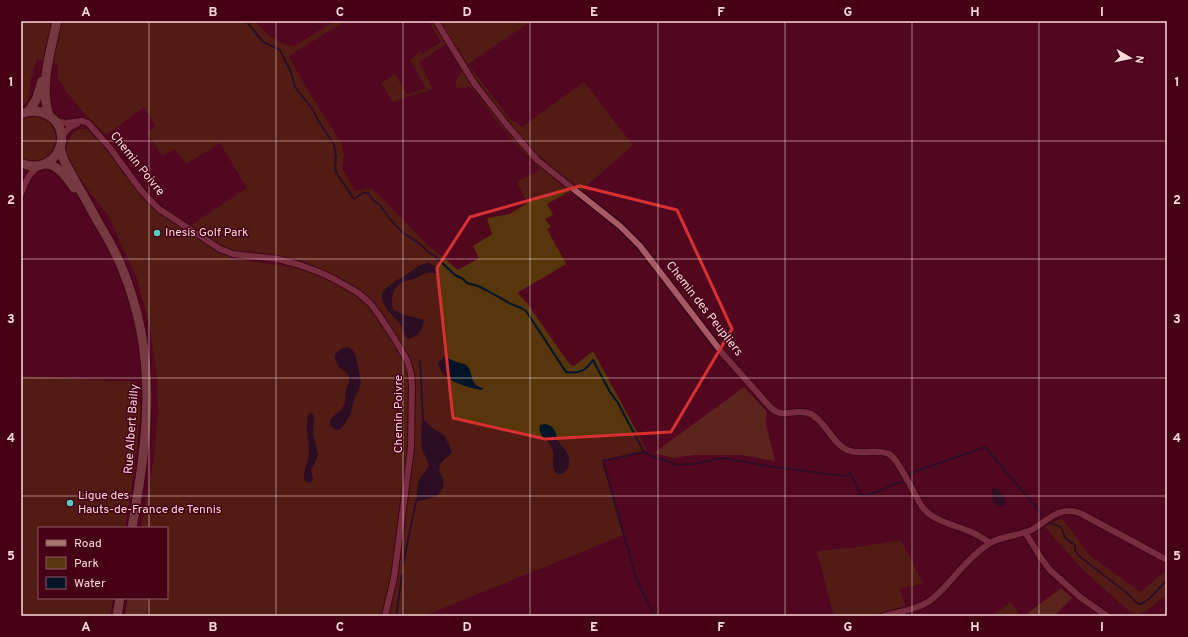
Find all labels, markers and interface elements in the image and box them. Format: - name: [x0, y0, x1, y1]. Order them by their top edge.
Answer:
- text: A: [81, 5, 91, 21]
- text: B: [209, 5, 218, 21]
- text: C: [336, 5, 344, 21]
- text: D: [462, 5, 472, 21]
- text: E: [590, 5, 598, 21]
- text: F: [717, 5, 725, 21]
- text: G: [844, 5, 853, 21]
- text: H: [970, 5, 980, 21]
- text: I: [1100, 5, 1104, 21]
- north arrow: [1110, 38, 1150, 78]
- text: N: [1131, 54, 1146, 64]
- text: 1: [8, 75, 14, 91]
- text: 1: [1174, 75, 1180, 91]
- street label: Chemin Poivre: [106, 128, 168, 200]
- text: 2: [7, 193, 15, 209]
- text: 2: [1173, 193, 1181, 209]
- place label: Inesis Golf Park: [165, 225, 248, 241]
- marker: Inesis Golf Park: [152, 228, 162, 238]
- street label: Chemin des Peupliers: [662, 258, 746, 360]
- text: 3: [7, 312, 15, 328]
- text: 3: [1173, 312, 1181, 328]
- street label: Chemin Poivre: [391, 375, 407, 453]
- street label: Rue Albert Bailly: [121, 383, 143, 475]
- text: 4: [7, 431, 15, 447]
- text: 4: [1173, 431, 1181, 447]
- place label: Ligue des Hauts-de-France de Tennis: [78, 488, 221, 518]
- marker: Ligue des Hauts-de-France de Tennis: [65, 498, 75, 508]
- legend: [38, 527, 168, 599]
- text: Road: [74, 536, 102, 552]
- text: 5: [7, 549, 15, 565]
- text: 5: [1173, 549, 1181, 565]
- text: Park: [74, 556, 99, 572]
- text: Water: [74, 576, 106, 592]
- text: A: [81, 620, 91, 636]
- text: B: [209, 620, 218, 636]
- text: C: [336, 620, 344, 636]
- text: D: [462, 620, 472, 636]
- text: E: [590, 620, 598, 636]
- text: F: [717, 620, 725, 636]
- text: G: [844, 620, 853, 636]
- text: H: [970, 620, 980, 636]
- text: I: [1100, 620, 1104, 636]

